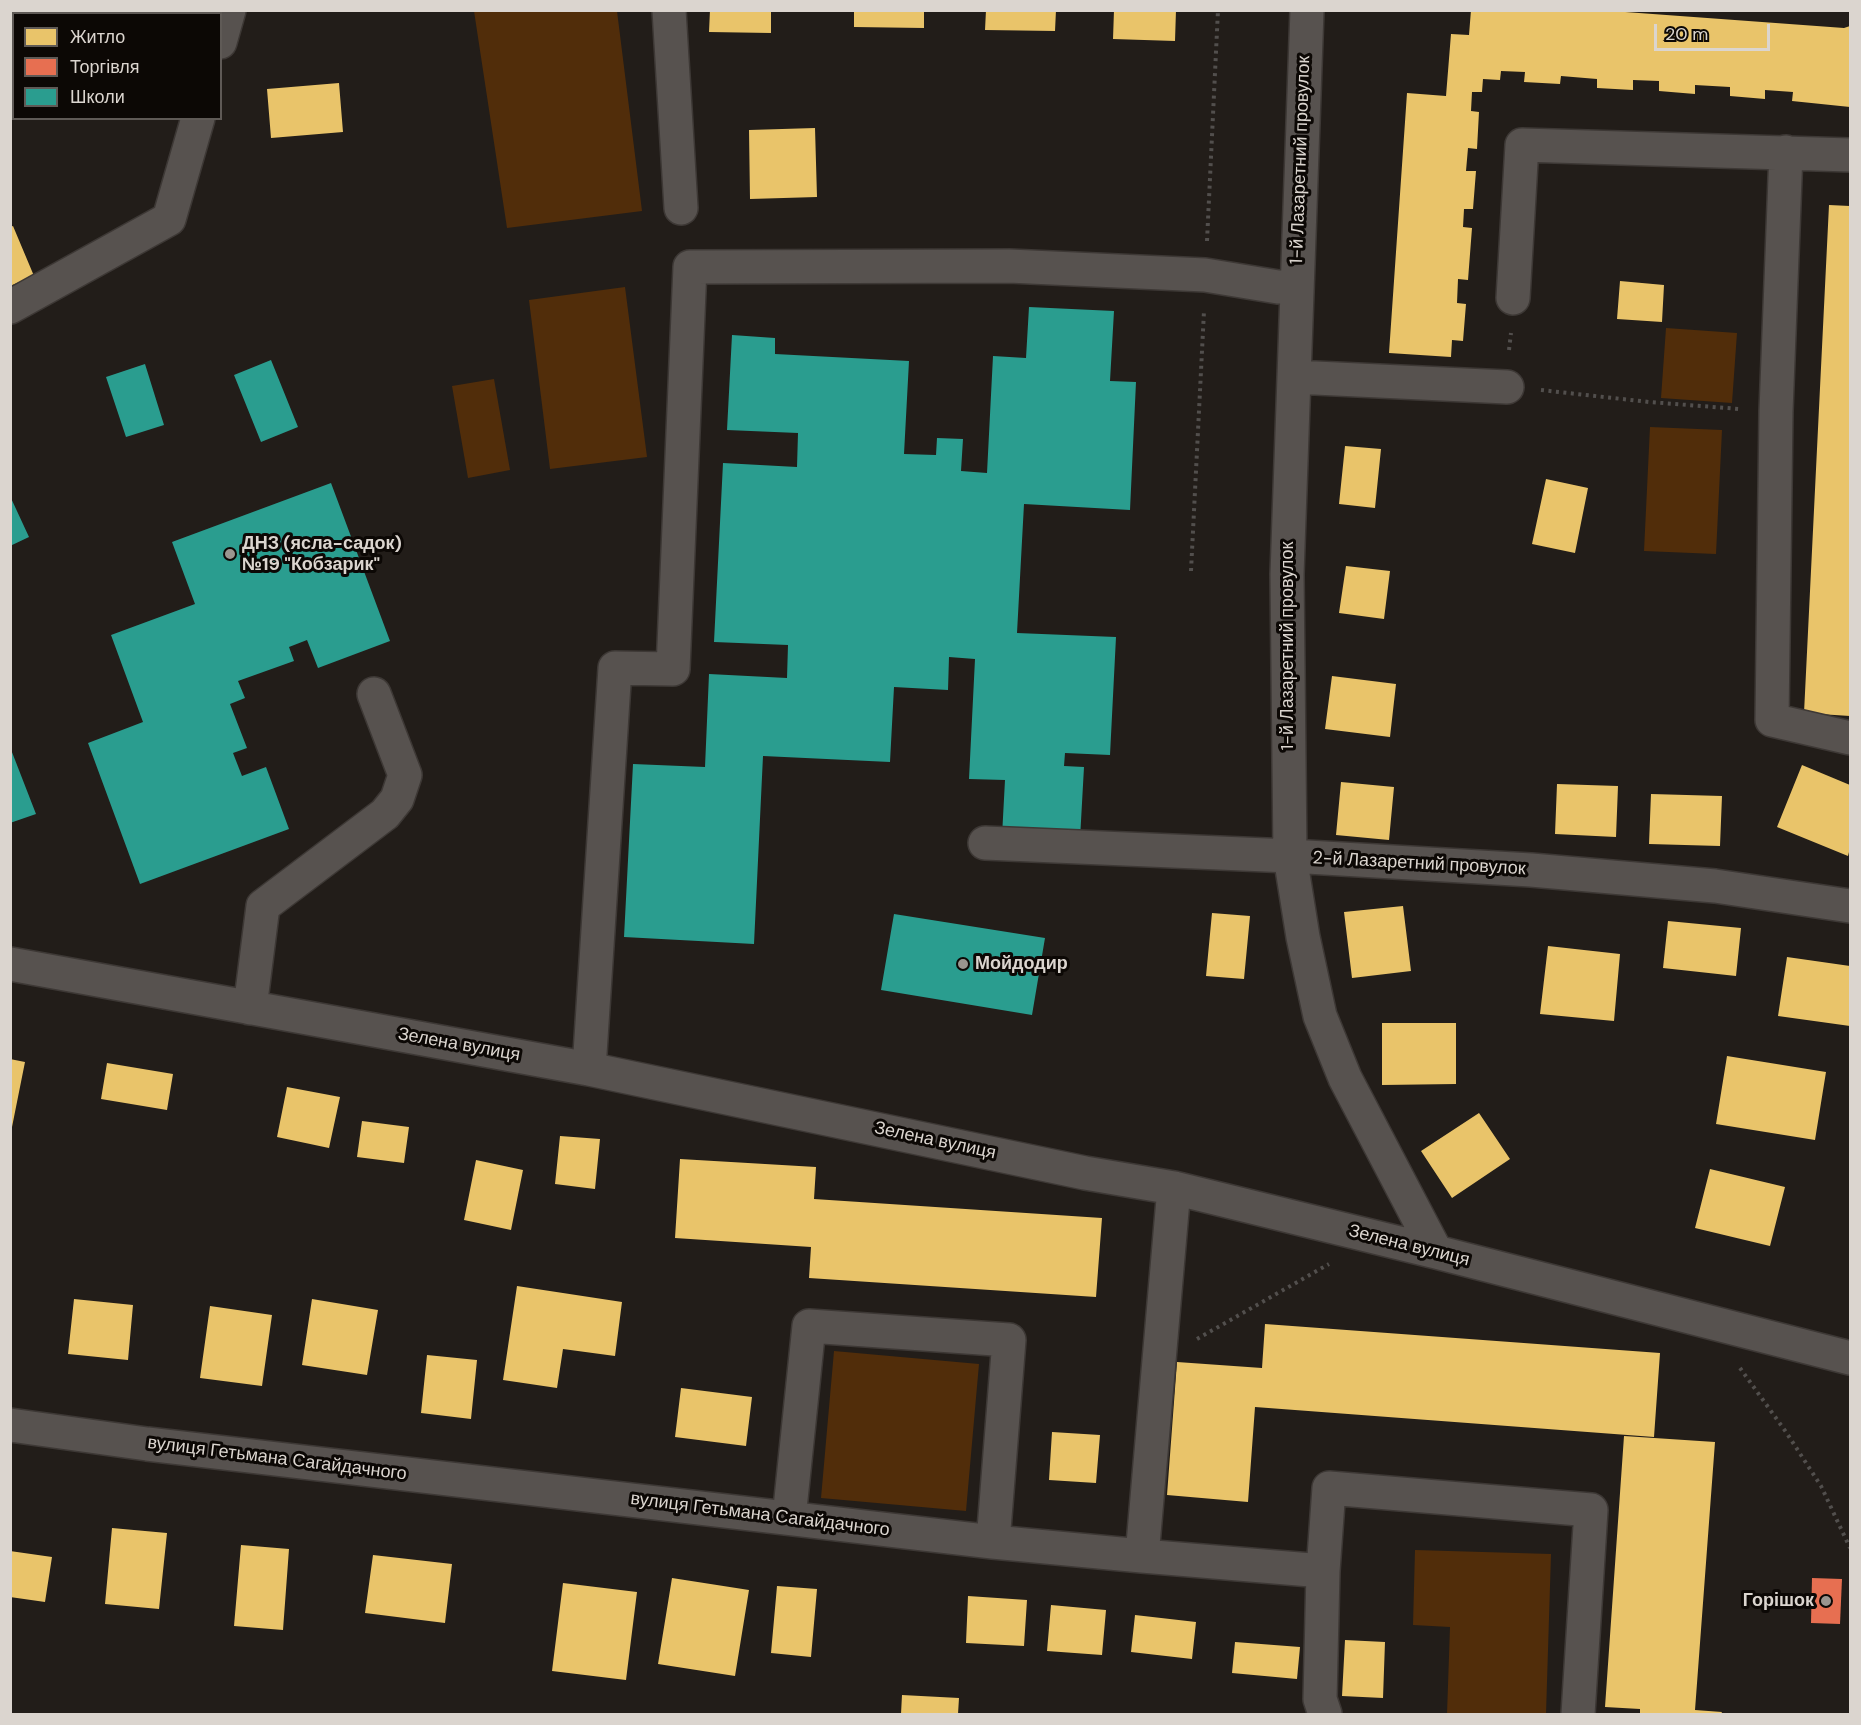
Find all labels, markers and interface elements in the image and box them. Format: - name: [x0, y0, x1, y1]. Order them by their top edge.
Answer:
- legend: [12, 12, 222, 120]
- scale bar: [1657, 12, 1772, 50]
- text: 20 m: [1665, 22, 1708, 46]
- text: Житло: [70, 25, 125, 49]
- text: Торгівля: [70, 55, 140, 79]
- street label: 1-й Лазаретний провулок: [1287, 55, 1315, 265]
- text: Школи: [70, 85, 125, 109]
- place label: ДНЗ (ясла-садок) №19 "Кобзарик": [242, 533, 402, 576]
- street label: 1-й Лазаретний провулок: [1277, 542, 1299, 750]
- marker: ДНЗ (ясла-садок) №19 "Кобзарик": [223, 547, 237, 561]
- street label: 2-й Лазаретний провулок: [1312, 848, 1526, 880]
- place label: Мойдодир: [975, 953, 1068, 975]
- marker: Мойдодир: [956, 957, 970, 971]
- street label: Зелена вулиця: [396, 1024, 522, 1066]
- street label: Зелена вулиця: [872, 1118, 998, 1164]
- street label: Зелена вулиця: [1346, 1221, 1472, 1271]
- street label: вулиця Гетьмана Сагайдачного: [146, 1432, 408, 1486]
- street label: вулиця Гетьмана Сагайдачного: [629, 1488, 891, 1542]
- place label: Горішок: [1743, 1590, 1814, 1612]
- marker: Горішок: [1819, 1594, 1833, 1608]

